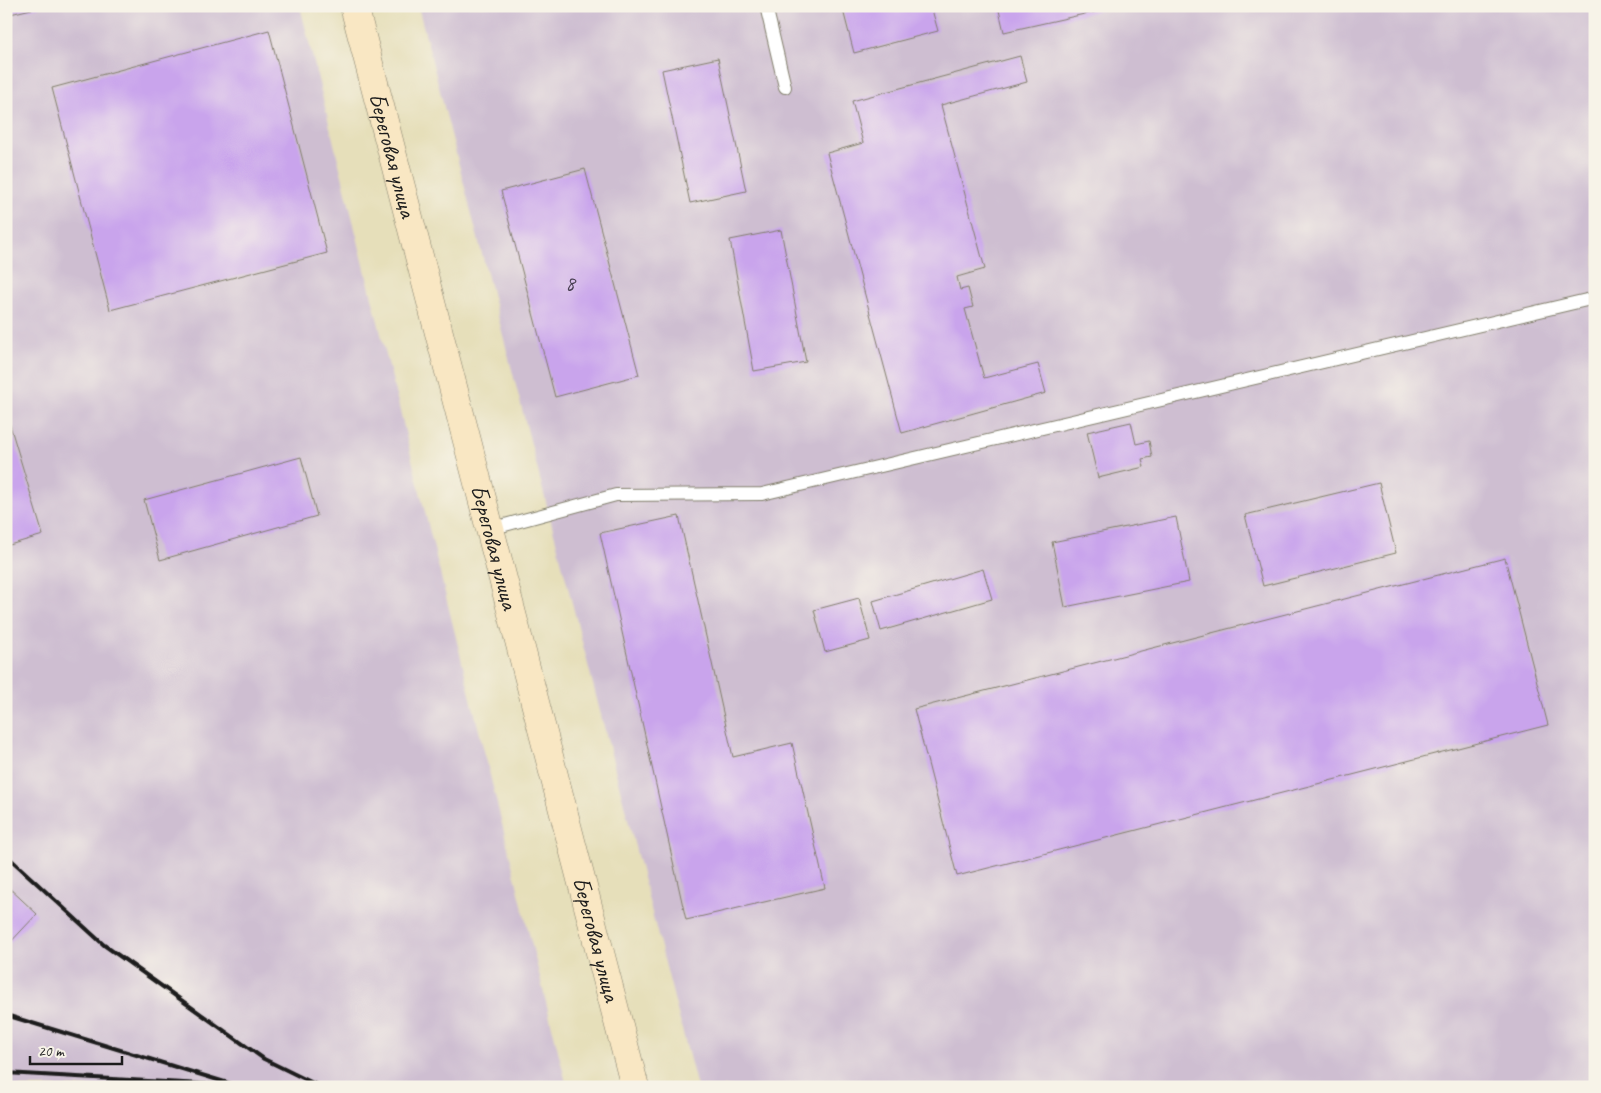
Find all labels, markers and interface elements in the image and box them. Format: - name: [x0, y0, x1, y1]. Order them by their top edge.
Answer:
- street label: Береговая улица: [362, 90, 424, 222]
- house number: 8: [565, 270, 577, 296]
- street label: Береговая улица: [464, 481, 526, 614]
- street label: Береговая улица: [566, 873, 627, 1006]
- scale bar: [30, 1033, 122, 1065]
- text: 20 m: [38, 1042, 65, 1061]

